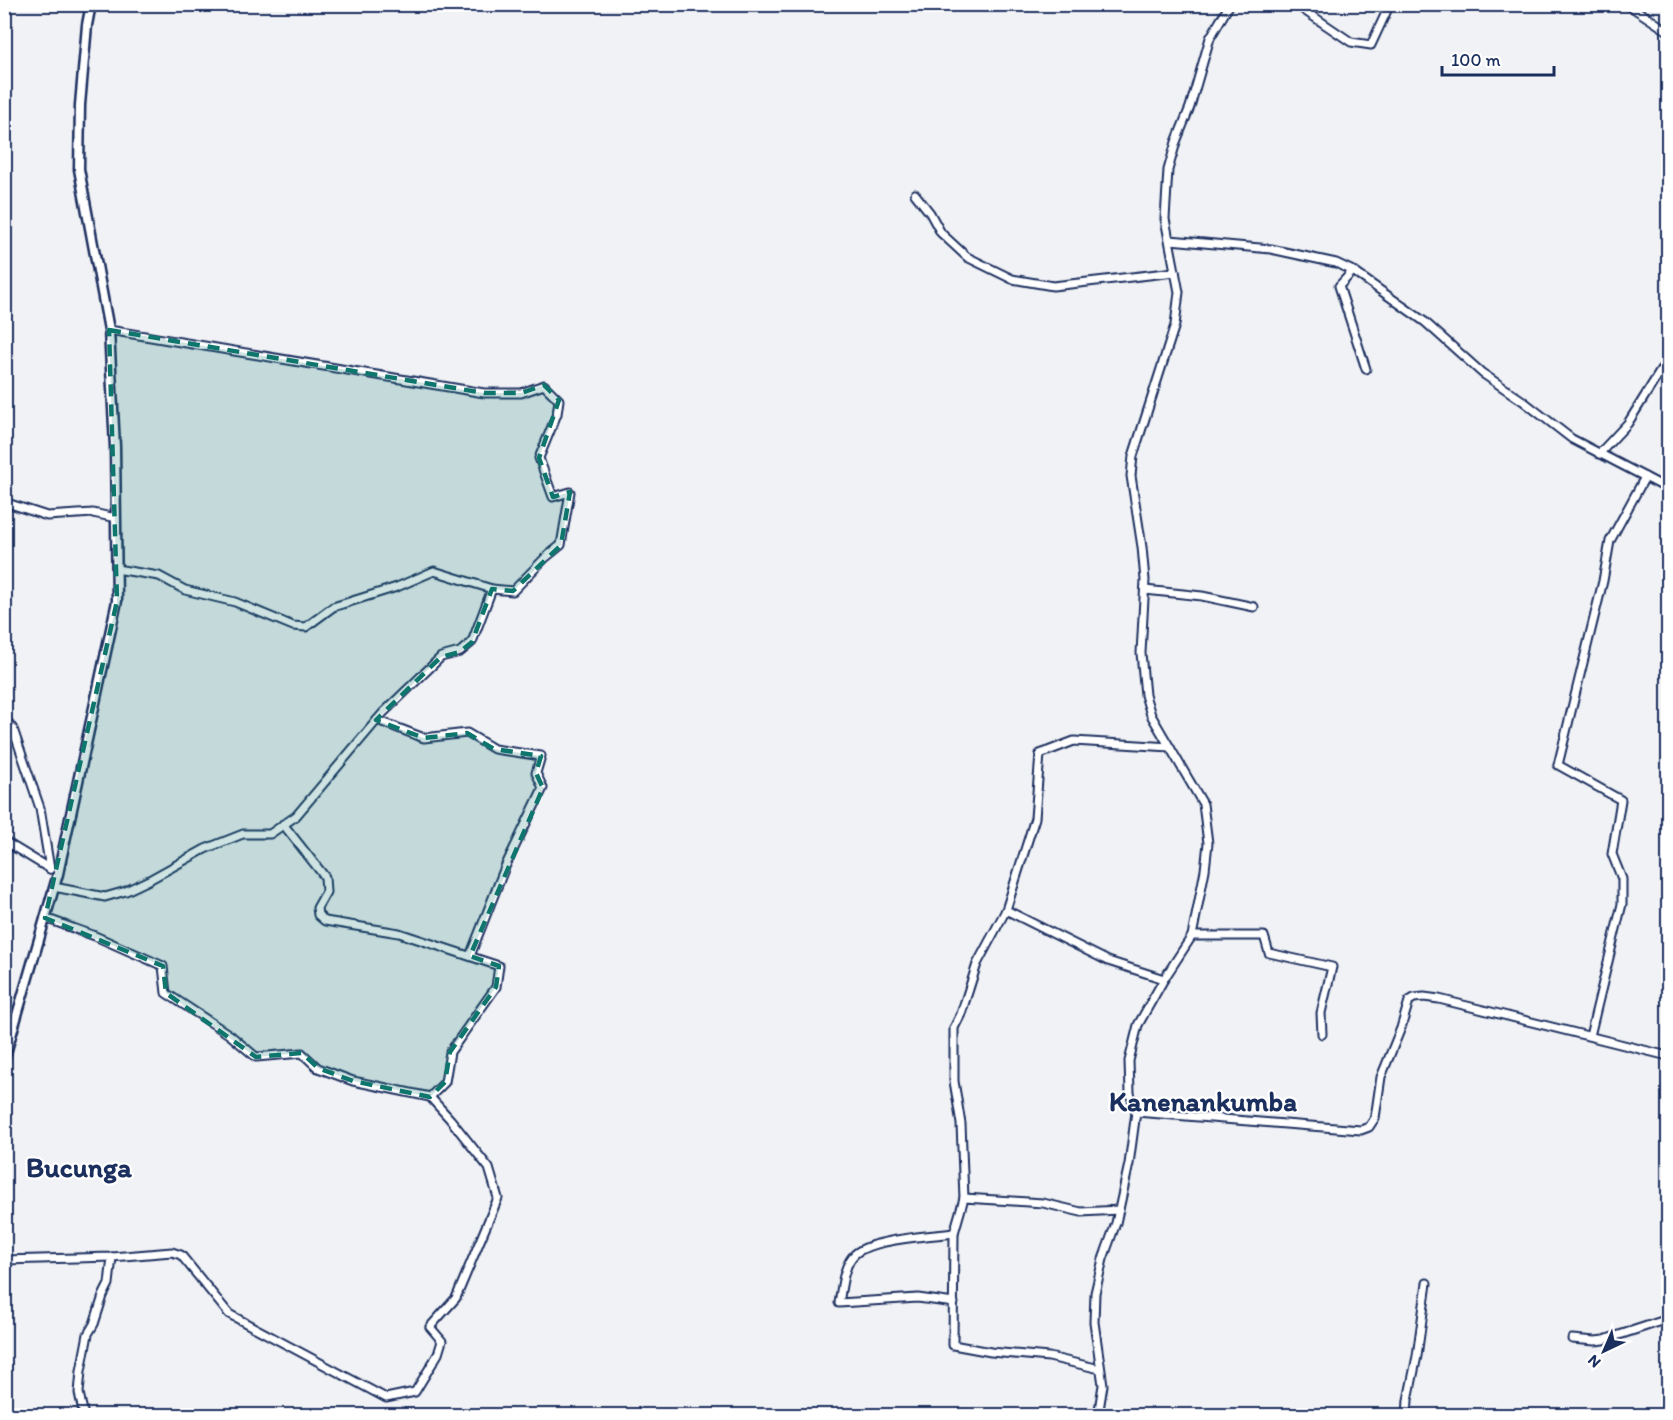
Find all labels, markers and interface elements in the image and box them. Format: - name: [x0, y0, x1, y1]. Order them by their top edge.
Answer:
- scale bar: [1442, 39, 1554, 77]
- text: 100 m: [1451, 49, 1501, 71]
- district label: Kanenankumba: [1109, 1084, 1297, 1118]
- district label: Bucunga: [26, 1150, 132, 1184]
- north arrow: [1574, 1321, 1634, 1381]
- text: N: [1583, 1351, 1604, 1372]

